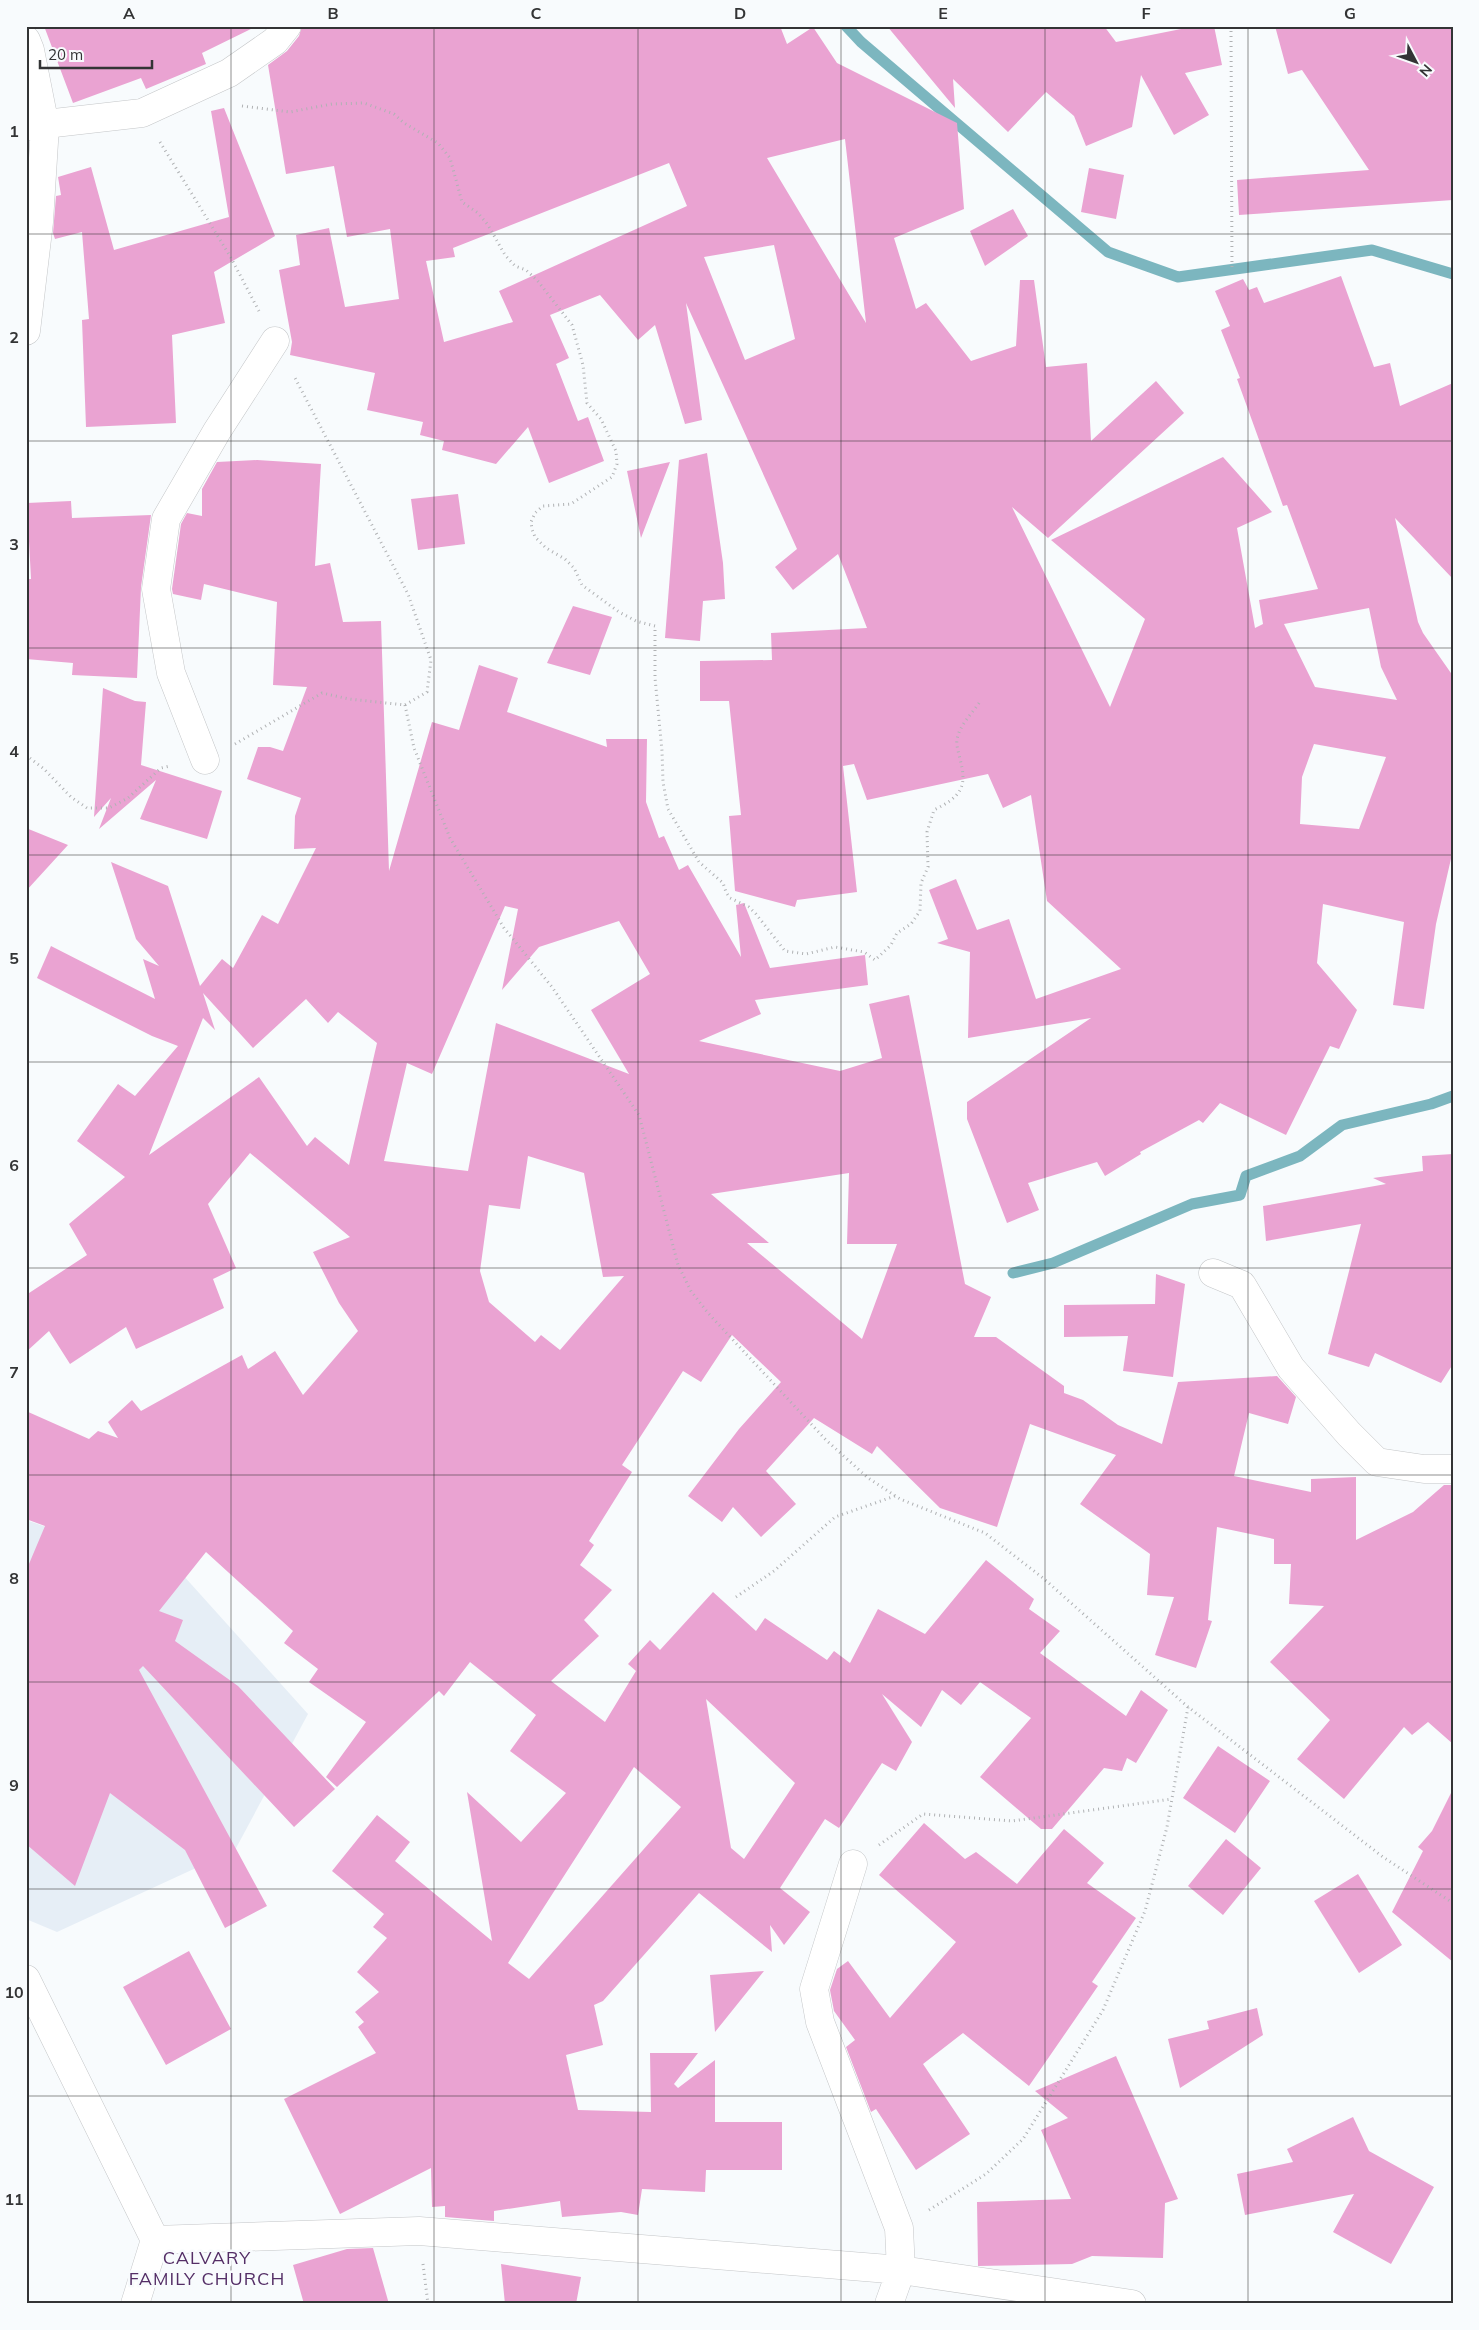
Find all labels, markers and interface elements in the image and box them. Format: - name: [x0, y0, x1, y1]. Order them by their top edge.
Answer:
- text: A: [123, 3, 135, 23]
- text: B: [327, 3, 339, 23]
- text: C: [531, 3, 542, 23]
- text: D: [734, 3, 746, 23]
- text: E: [938, 3, 948, 23]
- text: F: [1141, 3, 1151, 23]
- text: G: [1344, 3, 1356, 23]
- scale bar: [40, 38, 152, 70]
- north arrow: [1392, 38, 1442, 88]
- text: 20 m: [48, 45, 83, 64]
- text: N: [1416, 61, 1436, 80]
- text: 1: [9, 121, 19, 141]
- text: 2: [9, 327, 19, 347]
- text: 3: [9, 534, 19, 554]
- text: 4: [9, 741, 19, 761]
- text: 5: [9, 948, 19, 968]
- text: 6: [9, 1155, 19, 1175]
- text: 7: [9, 1362, 19, 1382]
- text: 8: [9, 1568, 19, 1588]
- text: 9: [9, 1775, 19, 1795]
- text: 10: [4, 1982, 24, 2002]
- text: 11: [4, 2189, 24, 2209]
- district label: CALVARY FAMILY CHURCH: [129, 2246, 285, 2290]

